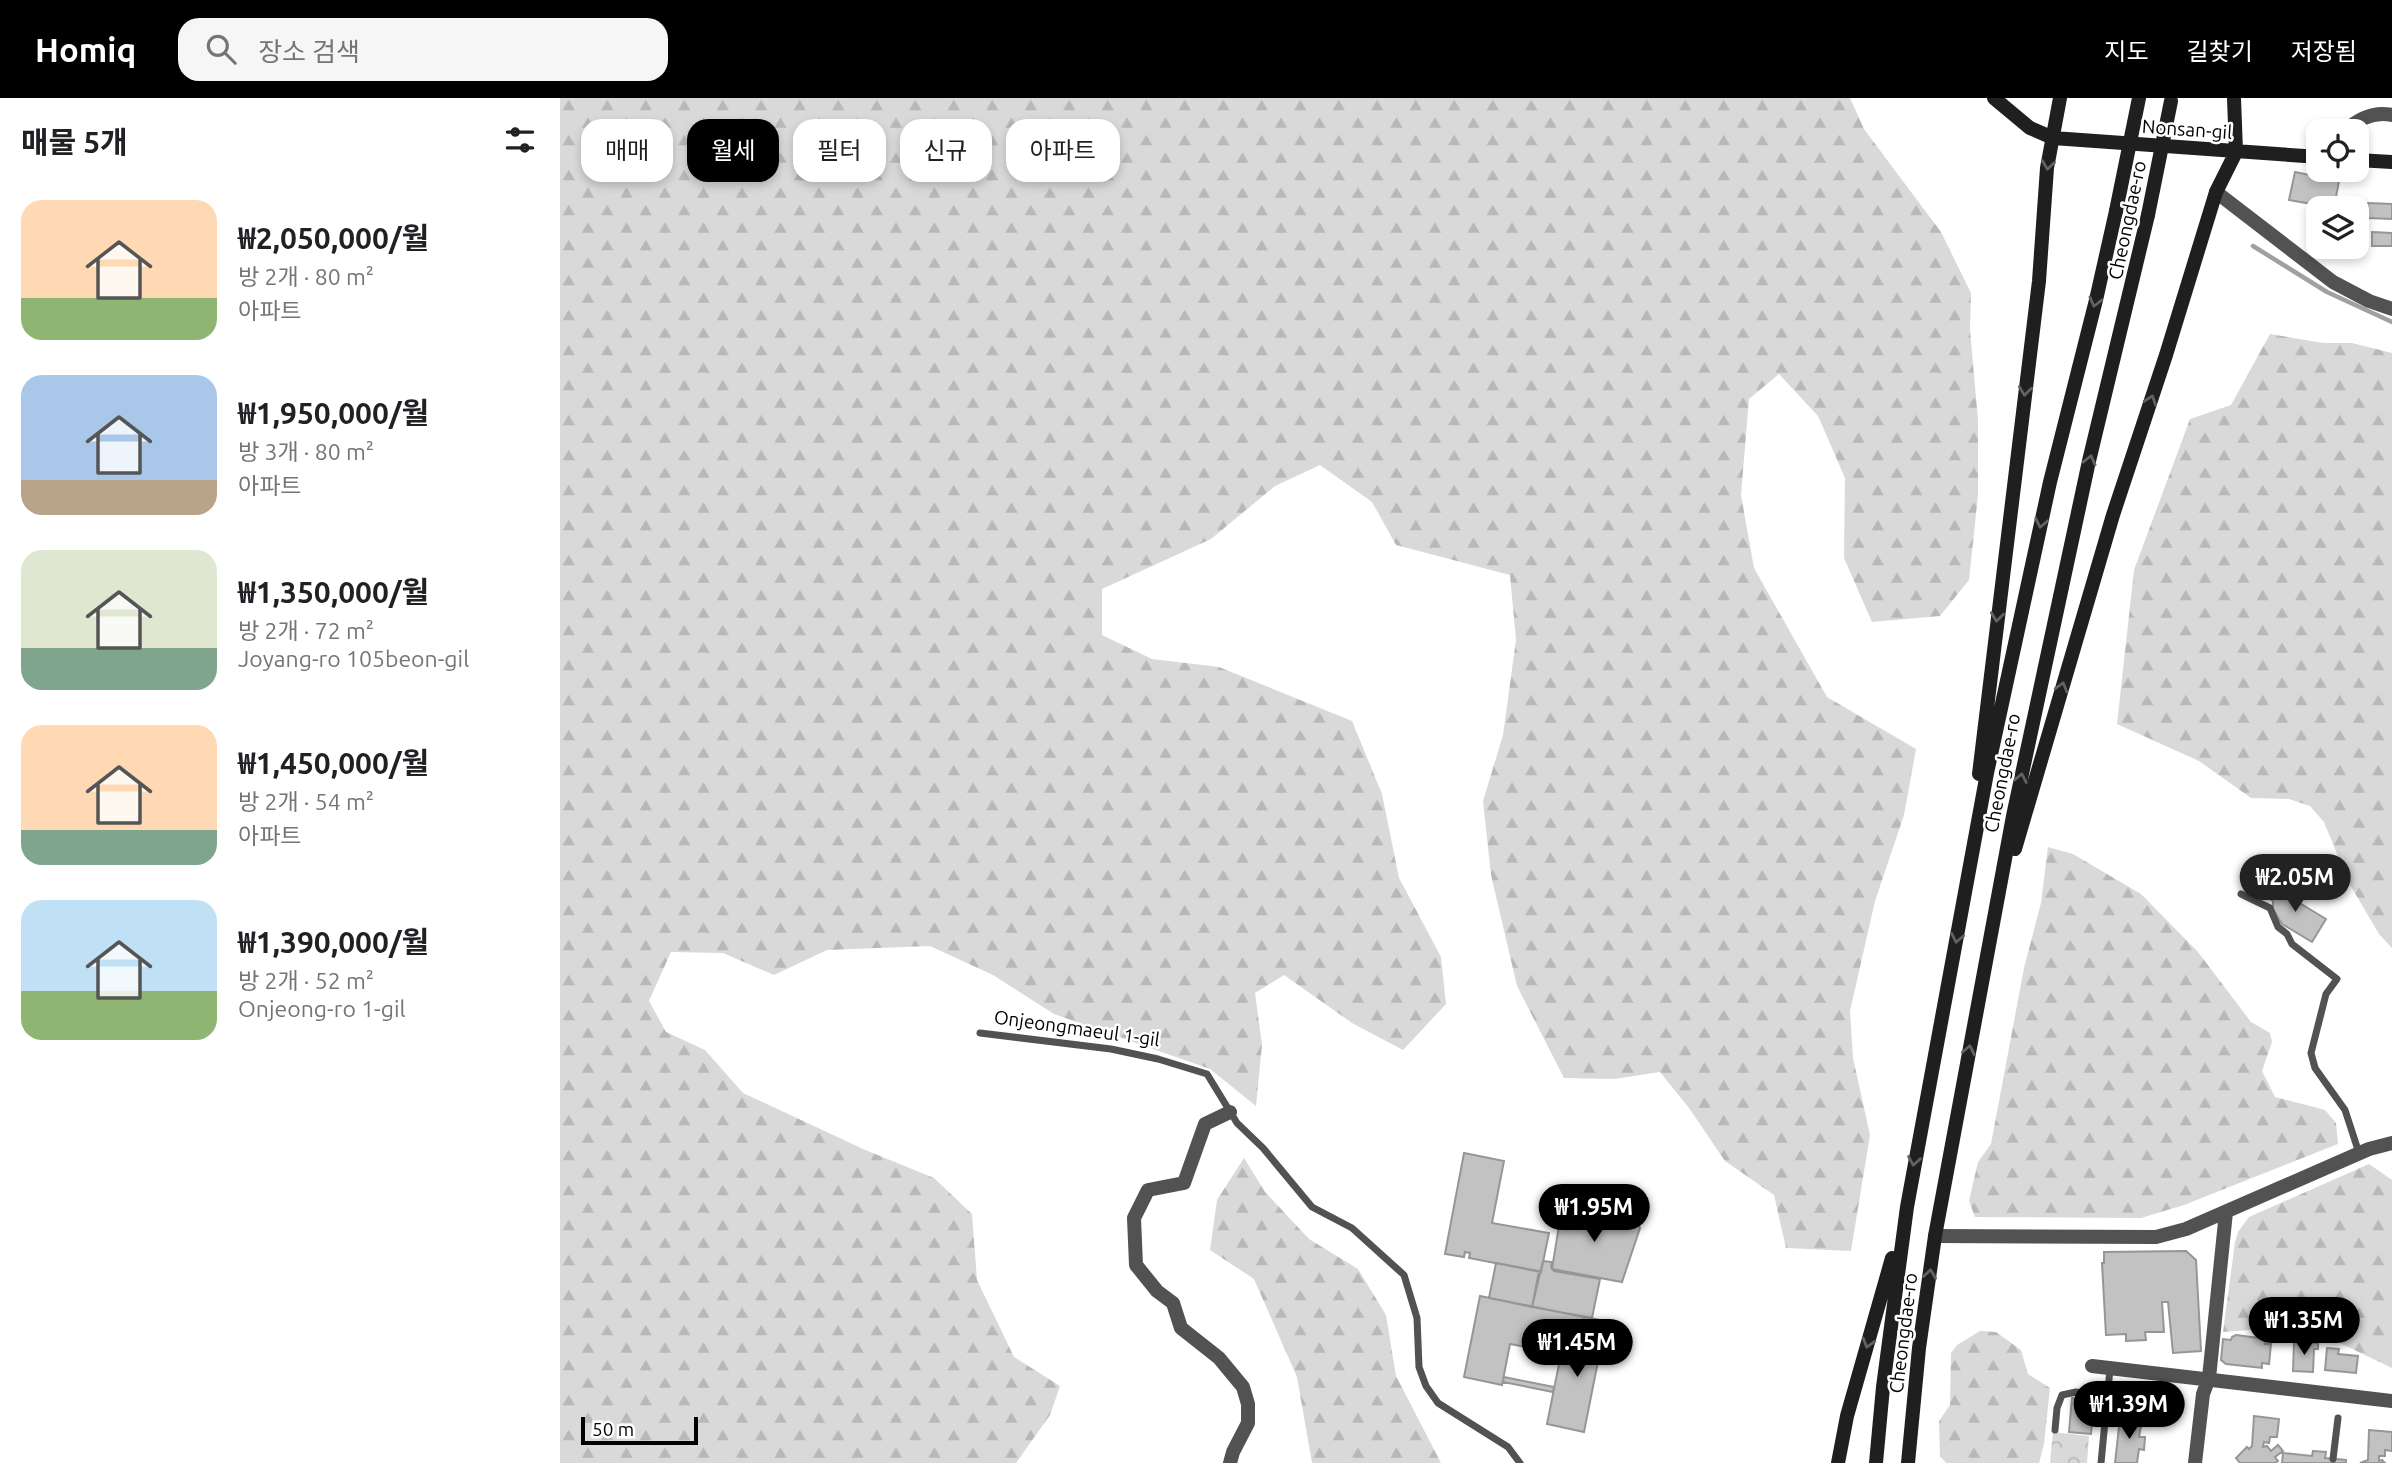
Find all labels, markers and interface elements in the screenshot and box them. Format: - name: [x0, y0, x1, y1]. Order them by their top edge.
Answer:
- search box: [178, 18, 668, 81]
- icon: search: [202, 30, 240, 68]
- text: Homiq: [35, 31, 136, 68]
- text: 장소 검색: [258, 37, 360, 66]
- text: 지도: [2104, 38, 2149, 65]
- text: 길찾기: [2187, 38, 2253, 65]
- text: 저장됨: [2291, 38, 2357, 65]
- street label: Nonsan-gil: [2141, 115, 2233, 143]
- chip: 매매: [581, 119, 673, 182]
- chip: 월세: [687, 119, 779, 182]
- chip: 필터: [793, 119, 886, 182]
- chip: 신규: [900, 119, 992, 182]
- chip: 아파트: [1006, 119, 1120, 182]
- map controls: [2306, 119, 2369, 259]
- button: locate: [2306, 119, 2369, 182]
- icon: filters: [501, 121, 539, 159]
- text: 매물 5개: [21, 125, 128, 159]
- one-way arrow: [2041, 159, 2056, 171]
- street label: Cheongdae-ro: [2104, 159, 2150, 281]
- button: layers: [2306, 196, 2369, 259]
- text: ₩2,050,000/월: [238, 221, 429, 255]
- icon: home: [77, 228, 161, 312]
- text: 방 2개 · 80 m²: [238, 264, 374, 289]
- one-way arrow: [2089, 296, 2103, 308]
- text: 아파트: [238, 298, 301, 323]
- one-way arrow: [2018, 385, 2033, 397]
- one-way arrow: [2143, 394, 2157, 406]
- text: ₩1,950,000/월: [238, 396, 429, 430]
- icon: home: [77, 403, 161, 487]
- text: 방 3개 · 80 m²: [238, 439, 374, 464]
- one-way arrow: [2081, 454, 2096, 466]
- text: 아파트: [238, 473, 301, 498]
- one-way arrow: [2035, 517, 2049, 529]
- text: ₩1,350,000/월: [238, 575, 429, 609]
- icon: home: [77, 578, 161, 662]
- one-way arrow: [1990, 611, 2005, 623]
- text: 방 2개 · 72 m²: [238, 618, 374, 643]
- text: Joyang-ro 105beon-gil: [238, 646, 469, 671]
- one-way arrow: [2054, 682, 2069, 694]
- street label: Cheongdae-ro: [1980, 711, 2024, 835]
- text: ₩1,450,000/월: [238, 746, 429, 780]
- icon: home: [77, 753, 161, 837]
- one-way arrow: [2012, 772, 2027, 784]
- text: 방 2개 · 54 m²: [238, 789, 374, 814]
- text: 아파트: [238, 823, 301, 848]
- pin: ₩2.05M: [2238, 854, 2352, 914]
- text: ₩2.05M: [2256, 864, 2334, 889]
- text: ₩1,390,000/월: [238, 925, 429, 959]
- icon: home: [77, 928, 161, 1012]
- one-way arrow: [1950, 932, 1965, 944]
- text: 방 2개 · 52 m²: [238, 968, 374, 993]
- text: Onjeong-ro 1-gil: [238, 996, 406, 1021]
- street label: Onjeongmaeul 1-gil: [993, 1005, 1161, 1051]
- one-way arrow: [1961, 1044, 1976, 1055]
- one-way arrow: [1908, 1155, 1923, 1167]
- pin: ₩1.95M: [1537, 1184, 1651, 1244]
- text: ₩1.95M: [1555, 1194, 1633, 1219]
- one-way arrow: [1922, 1268, 1937, 1279]
- street label: Cheongdae-ro: [1885, 1272, 1921, 1394]
- pin: ₩1.35M: [2247, 1298, 2361, 1357]
- text: ₩1.35M: [2265, 1307, 2343, 1332]
- pin: ₩1.45M: [1520, 1320, 1634, 1379]
- text: ₩1.45M: [1538, 1329, 1616, 1354]
- one-way arrow: [1862, 1337, 1876, 1349]
- pin: ₩1.39M: [2072, 1382, 2186, 1441]
- text: ₩1.39M: [2090, 1391, 2168, 1416]
- scale bar: [581, 1414, 698, 1446]
- text: 50 m: [592, 1418, 634, 1440]

